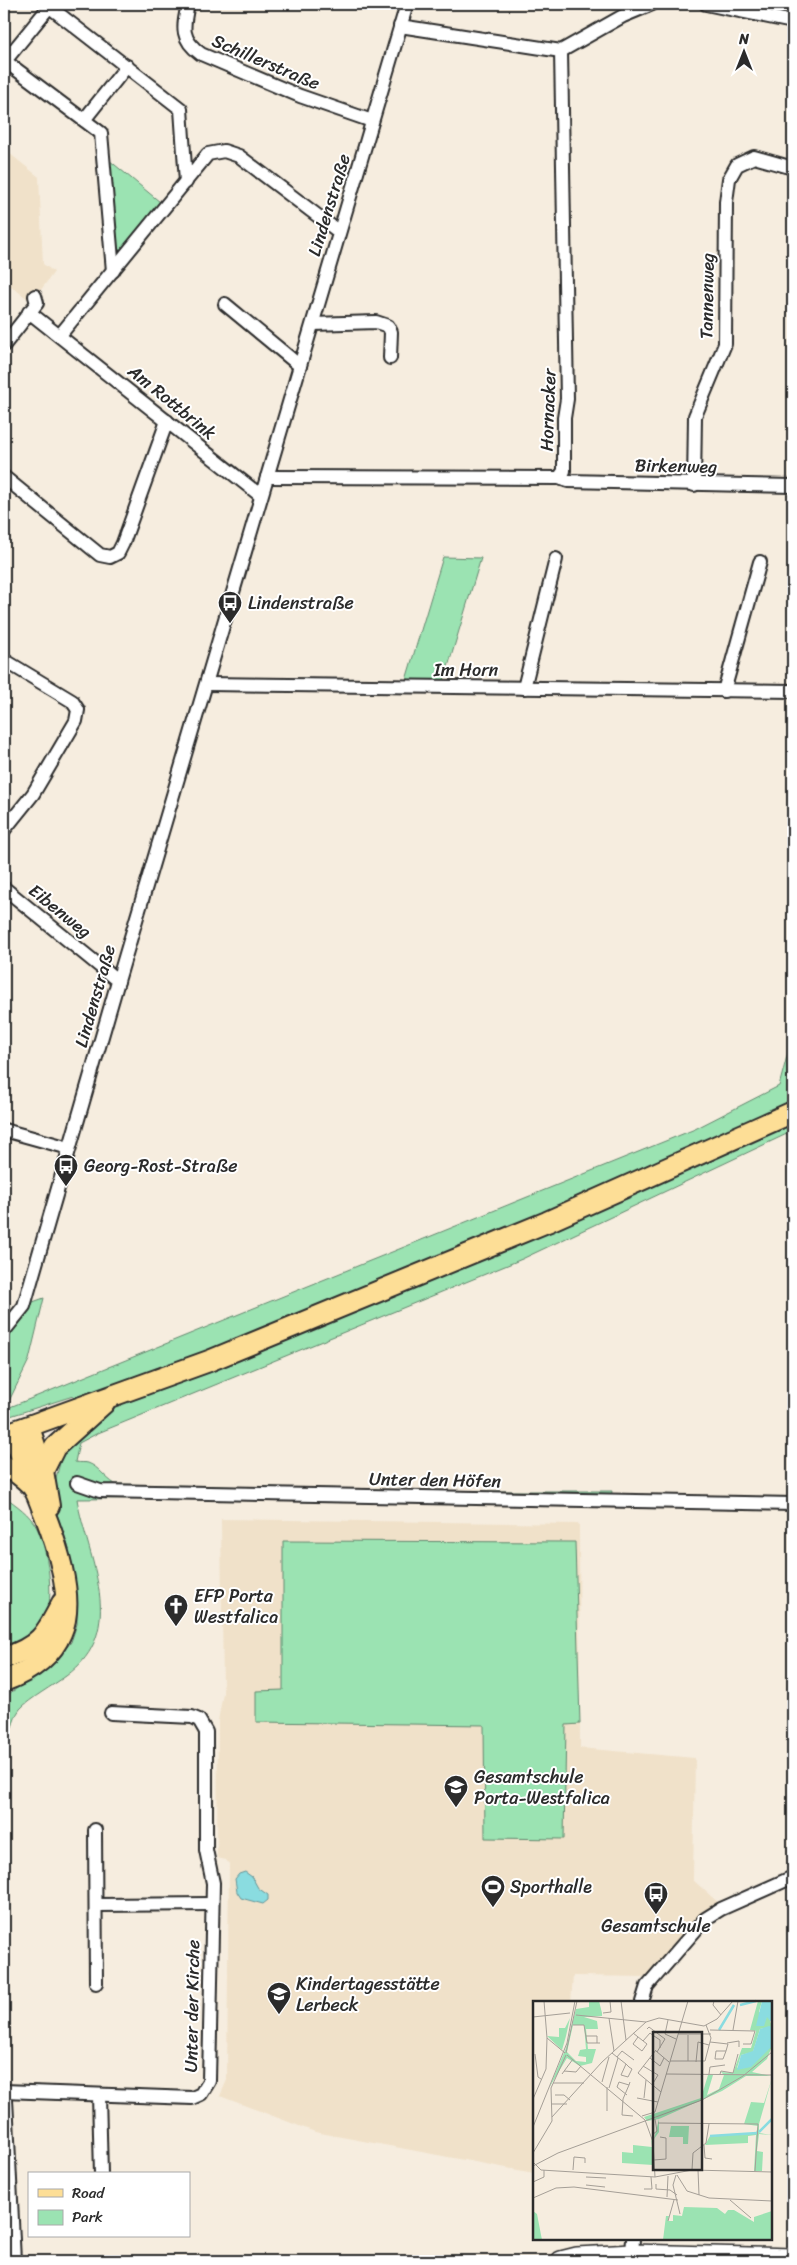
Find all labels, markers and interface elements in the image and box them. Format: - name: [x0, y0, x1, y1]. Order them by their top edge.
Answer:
- street label: Schillerstraße: [207, 25, 325, 99]
- text: N: [738, 27, 749, 52]
- north arrow: [720, 28, 770, 78]
- street label: Lindenstraße: [298, 150, 360, 260]
- street label: Tannenweg: [690, 253, 724, 339]
- street label: Am Rottbrink: [120, 355, 224, 448]
- street label: Hornacker: [531, 367, 565, 452]
- street label: Birkenweg: [634, 449, 718, 483]
- place label: Lindenstraße: [248, 587, 354, 619]
- bus stop icon: Lindenstraße: [217, 590, 243, 624]
- street label: Im Horn: [433, 654, 499, 686]
- street label: Eibenweg: [21, 875, 99, 947]
- street label: Lindenstraße: [65, 941, 125, 1051]
- place label: Georg-Rost-Straße: [84, 1150, 237, 1182]
- bus stop icon: Georg-Rost-Straße: [53, 1153, 79, 1187]
- street label: Unter den Höfen: [369, 1463, 502, 1497]
- place label: EFP Porta Westfalica: [194, 1580, 278, 1633]
- church icon: EFP Porta Westfalica: [163, 1593, 189, 1627]
- place label: Gesamtschule Porta-Westfalica: [474, 1761, 610, 1814]
- school or university icon: Gesamtschule Porta-Westfalica: [443, 1774, 469, 1808]
- place label: Sporthalle: [510, 1871, 592, 1903]
- sports icon: Sporthalle: [480, 1874, 506, 1908]
- bus stop icon: Gesamtschule: [643, 1881, 669, 1915]
- place label: Gesamtschule: [601, 1910, 711, 1942]
- street label: Unter der Kirche: [175, 1939, 209, 2073]
- place label: Kindertagesstätte Lerbeck: [296, 1968, 440, 2021]
- school or university icon: Kindertagesstätte Lerbeck: [266, 1981, 292, 2015]
- inset map: [533, 2001, 772, 2240]
- legend: [28, 2172, 190, 2238]
- text: Road: [72, 2180, 105, 2206]
- text: Park: [72, 2204, 103, 2230]

